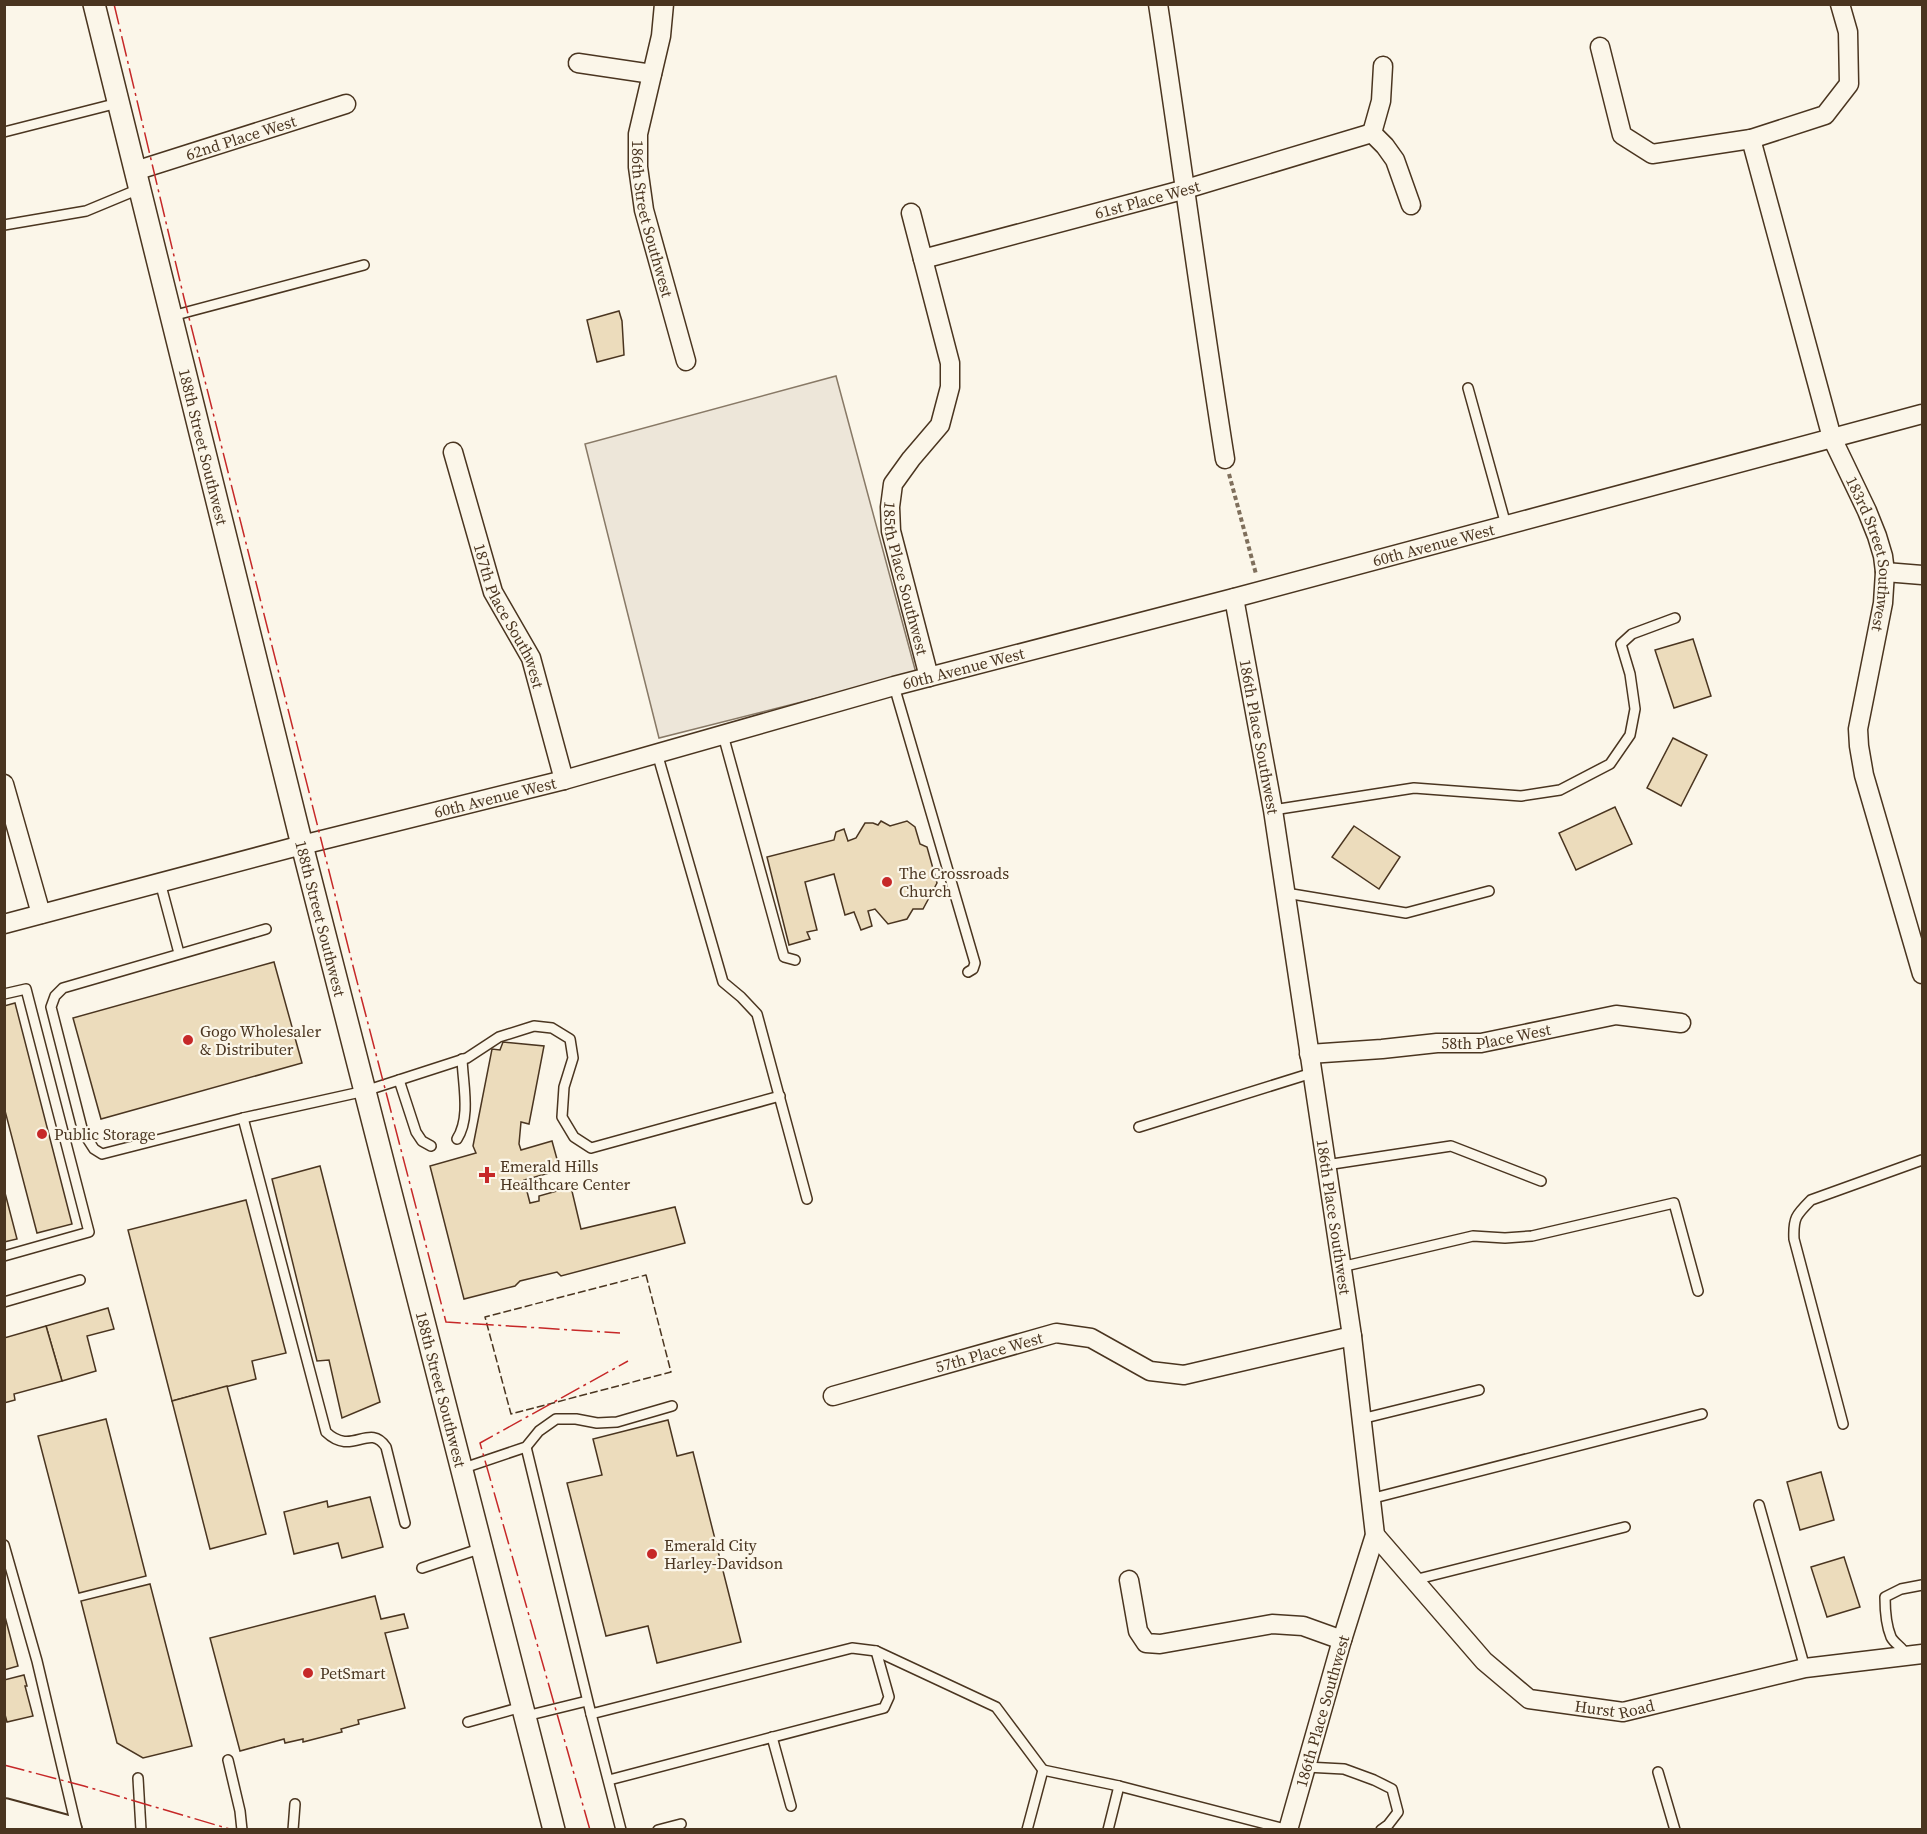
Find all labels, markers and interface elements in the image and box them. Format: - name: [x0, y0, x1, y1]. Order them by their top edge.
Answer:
- street label: 62nd Place West: [183, 109, 299, 165]
- street label: 186th Street Southwest: [627, 140, 679, 300]
- street label: 61st Place West: [1092, 174, 1203, 224]
- street label: 188th Street Southwest: [174, 366, 234, 528]
- street label: 183rd Street Southwest: [1841, 473, 1896, 634]
- street label: 185th Place Southwest: [879, 500, 934, 658]
- street label: 60th Avenue West: [1370, 518, 1497, 571]
- street label: 187th Place Southwest: [469, 541, 550, 691]
- street label: 60th Avenue West: [900, 642, 1027, 694]
- street label: 186th Place Southwest: [1234, 657, 1285, 816]
- street label: 60th Avenue West: [432, 771, 559, 823]
- street label: 188th Street Southwest: [290, 838, 351, 1000]
- place label: The Crossroads Church: [899, 862, 1009, 902]
- marker: The Crossroads Church: [880, 875, 894, 889]
- street label: 58th Place West: [1441, 1018, 1553, 1054]
- place label: Gogo Wholesaler & Distributer: [200, 1020, 321, 1060]
- marker: Gogo Wholesaler & Distributer: [181, 1033, 195, 1047]
- place label: Public Storage: [54, 1123, 156, 1145]
- marker: Public Storage: [35, 1127, 49, 1141]
- street label: 186th Place Southwest: [1312, 1137, 1357, 1297]
- place label: Emerald Hills Healthcare Center: [500, 1155, 631, 1195]
- marker: Emerald Hills Healthcare Center: [478, 1166, 496, 1184]
- street label: 188th Street Southwest: [411, 1309, 472, 1470]
- street label: 57th Place West: [933, 1326, 1046, 1378]
- place label: Emerald City Harley-Davidson: [664, 1534, 784, 1574]
- marker: Emerald City Harley-Davidson: [645, 1547, 659, 1561]
- street label: 186th Place Southwest: [1290, 1632, 1354, 1790]
- place label: PetSmart: [320, 1662, 386, 1684]
- marker: PetSmart: [301, 1666, 315, 1680]
- street label: Hurst Road: [1573, 1694, 1657, 1724]

